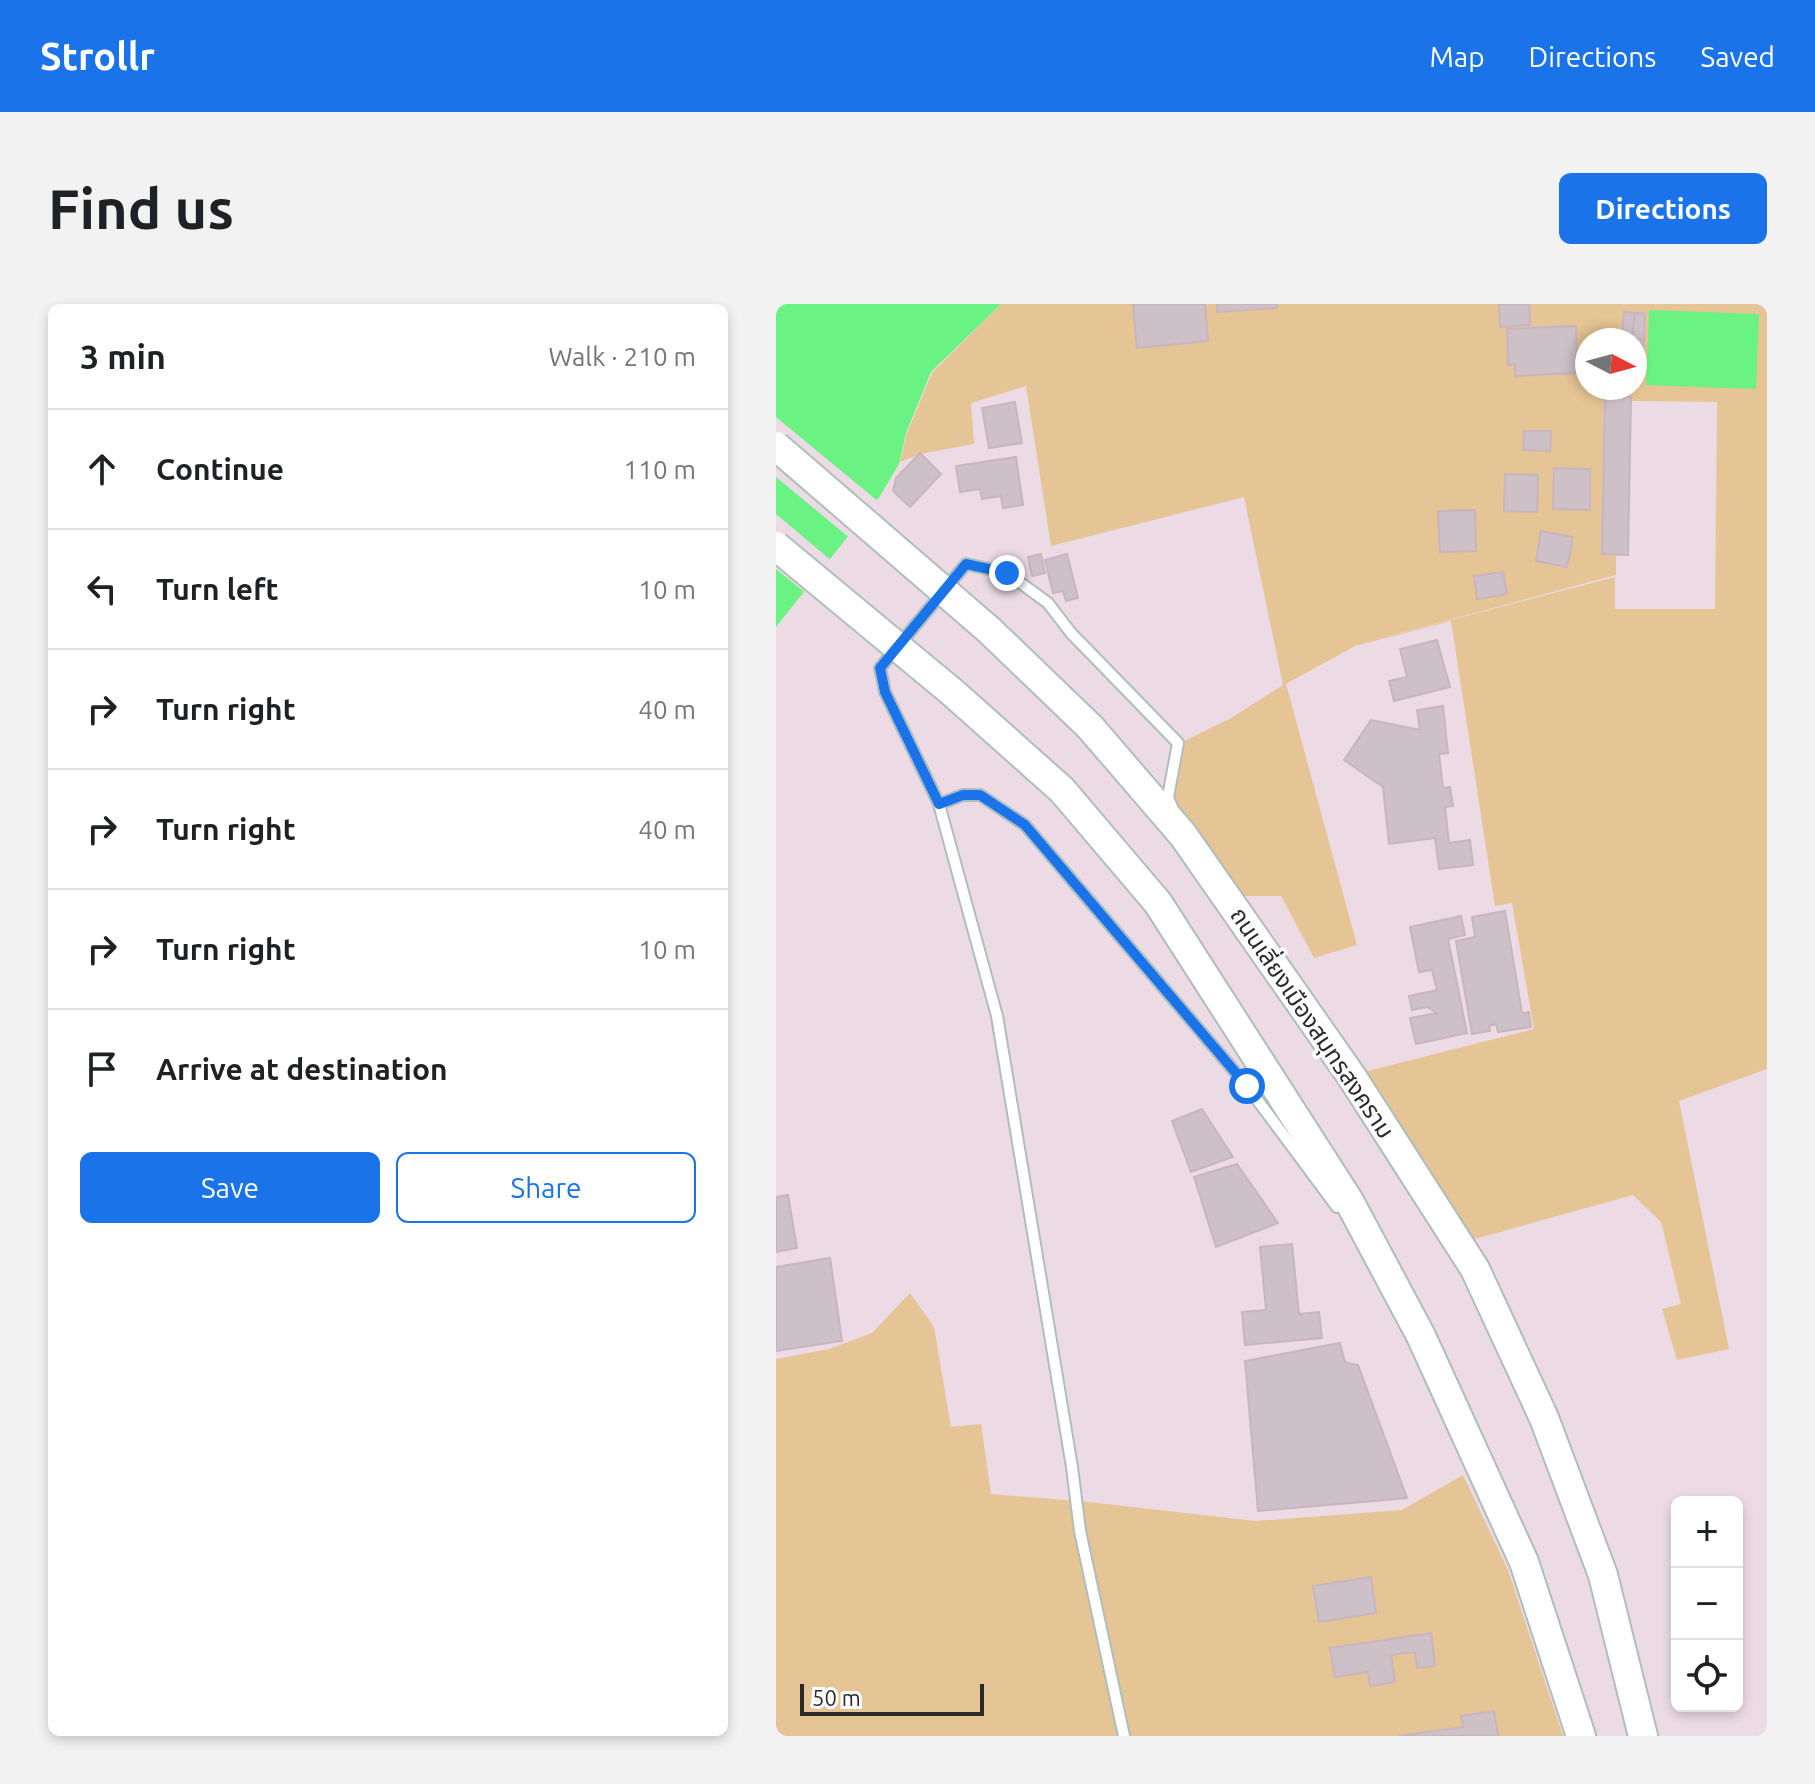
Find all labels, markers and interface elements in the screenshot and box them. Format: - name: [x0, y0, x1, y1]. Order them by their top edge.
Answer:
- text: Strollr: [40, 35, 155, 77]
- text: Map: [1429, 41, 1485, 72]
- text: Directions: [1529, 41, 1656, 72]
- text: Saved: [1700, 41, 1775, 72]
- button: Directions: [1559, 173, 1767, 244]
- text: Find us: [48, 177, 234, 240]
- north arrow: [1575, 328, 1647, 400]
- text: 3 min: [80, 337, 166, 375]
- text: Walk · 210 m: [548, 342, 696, 371]
- icon: ahead: [80, 447, 124, 491]
- text: Continue: [156, 452, 284, 486]
- text: 110 m: [624, 455, 696, 484]
- route end: [989, 555, 1025, 591]
- icon: left: [80, 567, 124, 611]
- text: Turn left: [156, 572, 278, 606]
- text: 10 m: [638, 575, 696, 604]
- icon: right: [80, 687, 124, 731]
- text: Turn right: [156, 692, 296, 726]
- text: 40 m: [638, 695, 696, 724]
- icon: right: [80, 807, 124, 851]
- text: Turn right: [156, 812, 296, 846]
- text: 40 m: [638, 815, 696, 844]
- street label: ถนนเลี่ยงเมืองสมุทรสงคราม: [1223, 901, 1402, 1144]
- icon: right: [80, 927, 124, 971]
- text: Turn right: [156, 932, 296, 966]
- text: 10 m: [638, 935, 696, 964]
- icon: arrive: [80, 1047, 124, 1091]
- text: Arrive at destination: [156, 1052, 448, 1086]
- route start: [1229, 1068, 1265, 1104]
- button: Save: [80, 1152, 380, 1223]
- button: Share: [396, 1152, 696, 1223]
- map controls: [1671, 1496, 1743, 1712]
- button: +: [1671, 1496, 1743, 1568]
- button: −: [1671, 1568, 1743, 1640]
- button: locate: [1671, 1640, 1743, 1712]
- scale bar: [800, 1680, 984, 1716]
- text: 50 m: [812, 1685, 861, 1710]

